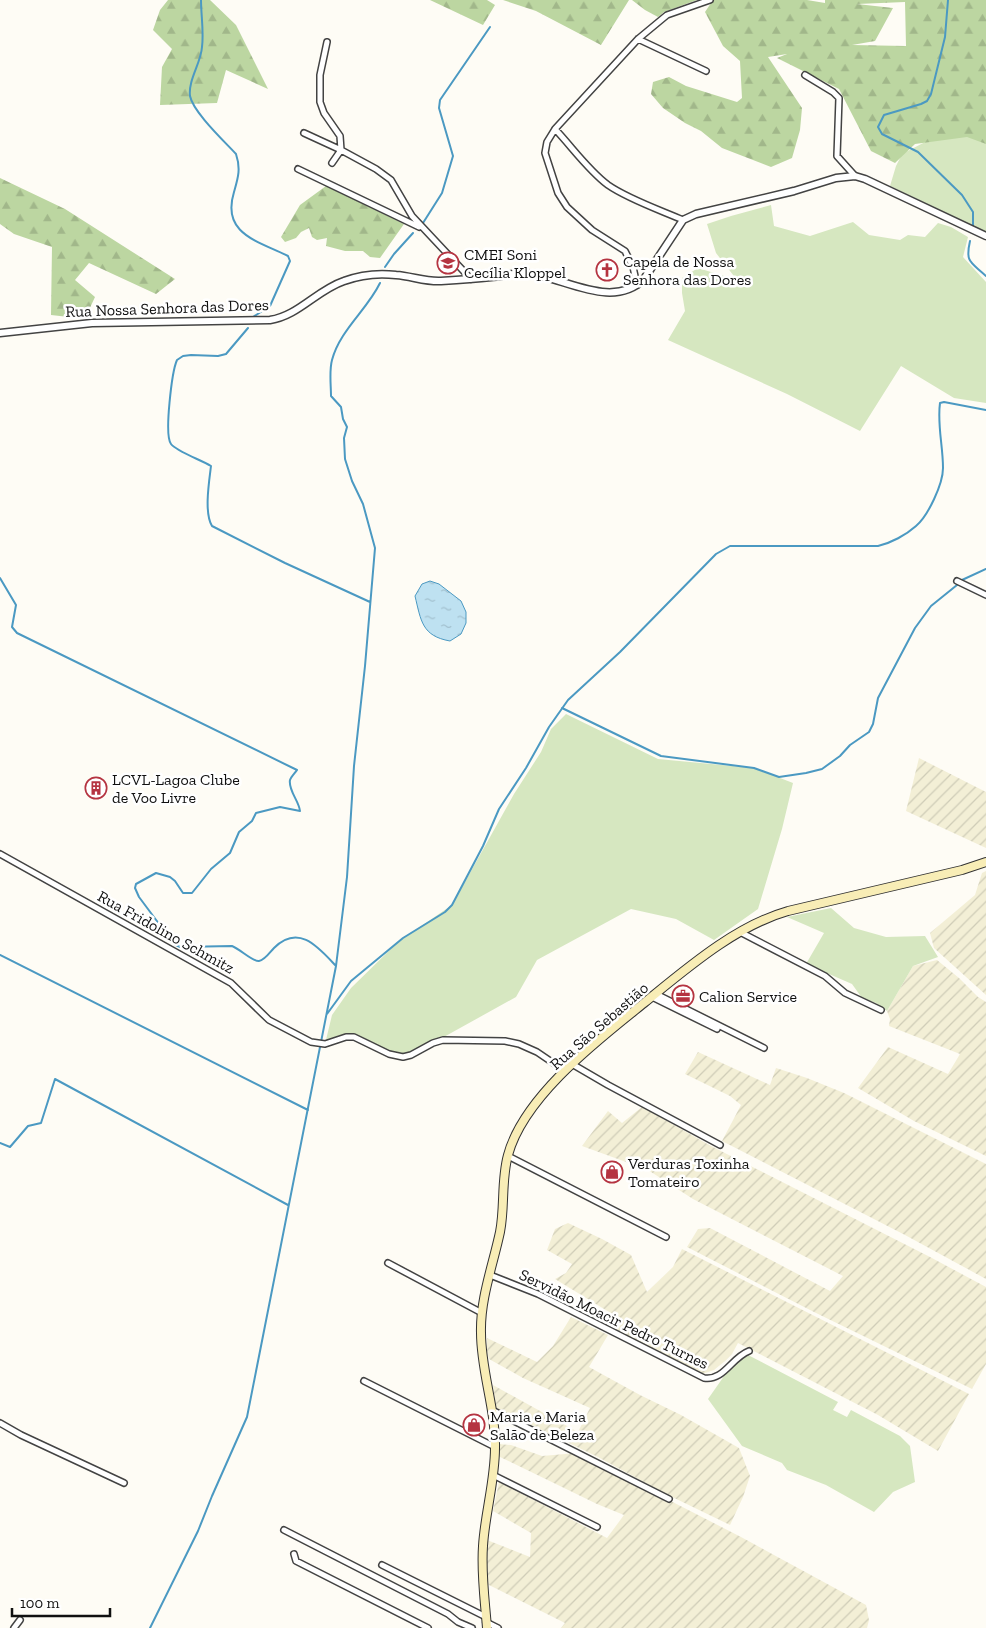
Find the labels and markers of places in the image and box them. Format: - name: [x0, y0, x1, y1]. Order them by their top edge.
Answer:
- place label: CMEI Soni Cecília Kloppel: [464, 245, 566, 282]
- school or university icon: CMEI Soni Cecília Kloppel: [436, 251, 460, 275]
- place label: Capela de Nossa Senhora das Dores: [623, 252, 751, 289]
- church icon: Capela de Nossa Senhora das Dores: [595, 258, 619, 282]
- place label: LCVL-Lagoa Clube de Voo Livre: [112, 770, 240, 807]
- building icon: LCVL-Lagoa Clube de Voo Livre: [84, 776, 108, 800]
- office icon: Calion Service: [671, 984, 695, 1008]
- place label: Calion Service: [699, 987, 797, 1006]
- place label: Verduras Toxinha Tomateiro: [627, 1154, 750, 1191]
- shop icon: Verduras Toxinha Tomateiro: [600, 1160, 624, 1184]
- place label: Maria e Maria Salão de Beleza: [490, 1407, 594, 1444]
- shop icon: Maria e Maria Salão de Beleza: [462, 1413, 486, 1437]

